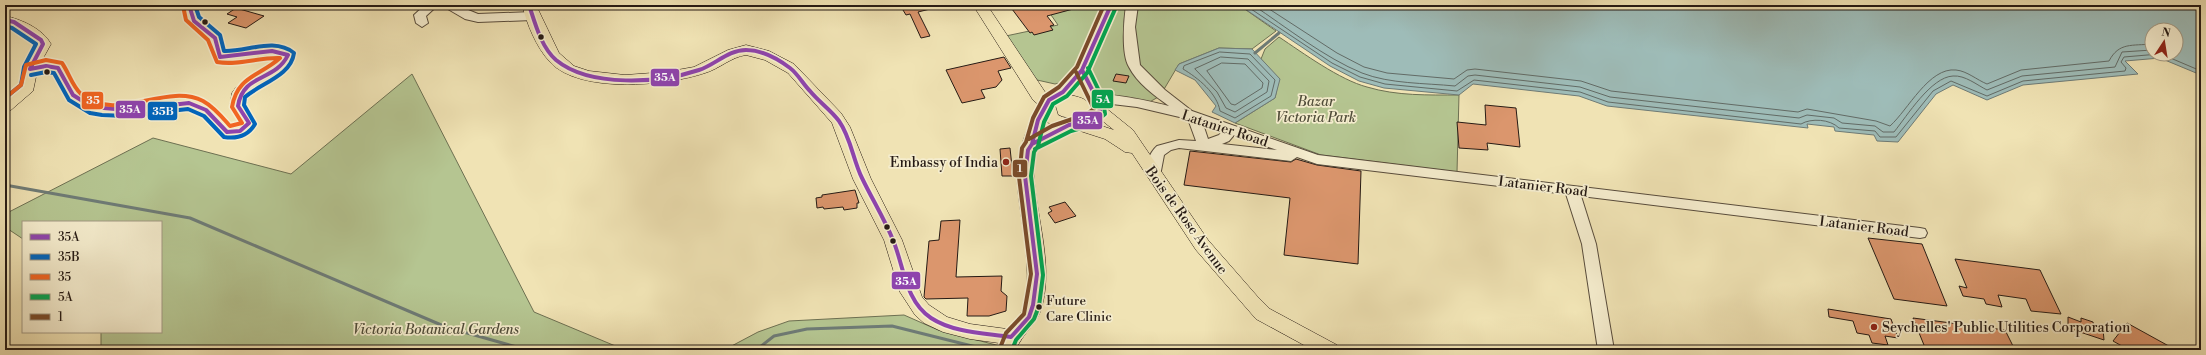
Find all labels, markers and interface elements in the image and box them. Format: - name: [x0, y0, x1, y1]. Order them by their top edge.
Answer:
- unlabelled marker: [200, 17, 210, 27]
- north arrow: [2144, 22, 2184, 62]
- text: N: [2160, 25, 2172, 41]
- unlabelled marker: [536, 32, 546, 42]
- unlabelled marker: [42, 67, 52, 77]
- line badge: 35A: [650, 68, 680, 87]
- text: 35A: [654, 71, 677, 85]
- line badge: 5A: [1091, 89, 1114, 109]
- line badge: 35: [81, 91, 104, 110]
- text: 5A: [1096, 93, 1111, 107]
- park label: Bazar Victoria Park: [1276, 93, 1356, 127]
- text: 35: [86, 94, 100, 108]
- line badge: 35A: [115, 100, 146, 119]
- line badge: 35B: [147, 101, 178, 121]
- text: 35A: [119, 103, 142, 117]
- text: 35B: [152, 105, 174, 119]
- street label: Latanier Road: [1179, 106, 1270, 151]
- line badge: 35A: [1072, 111, 1103, 130]
- text: 35A: [1077, 114, 1100, 128]
- place label: Embassy of India: [890, 154, 999, 172]
- marker: Embassy of India: [1001, 157, 1011, 167]
- line badge: 1: [1012, 159, 1028, 178]
- text: 1: [1017, 162, 1023, 176]
- street label: Bois de Rose Avenue: [1140, 162, 1231, 278]
- street label: Latanier Road: [1497, 173, 1589, 201]
- street label: Latanier Road: [1818, 213, 1910, 241]
- legend: [22, 221, 162, 333]
- unlabelled marker: [882, 222, 892, 232]
- text: 35A: [58, 230, 80, 245]
- unlabelled marker: [888, 236, 898, 246]
- text: 35B: [58, 250, 80, 265]
- text: 35: [58, 270, 72, 285]
- line badge: 35A: [891, 271, 921, 290]
- text: 35A: [895, 275, 918, 289]
- text: 5A: [58, 290, 74, 305]
- place label: Future Care Clinic: [1046, 293, 1112, 325]
- marker: Future Care Clinic: [1034, 302, 1044, 312]
- text: 1: [58, 310, 64, 325]
- place label: Seychelles' Public Utilities Corporation: [1882, 319, 2131, 337]
- park label: Victoria Botanical Gardens: [353, 321, 519, 339]
- marker: Seychelles' Public Utilities Corporation: [1869, 322, 1879, 332]

